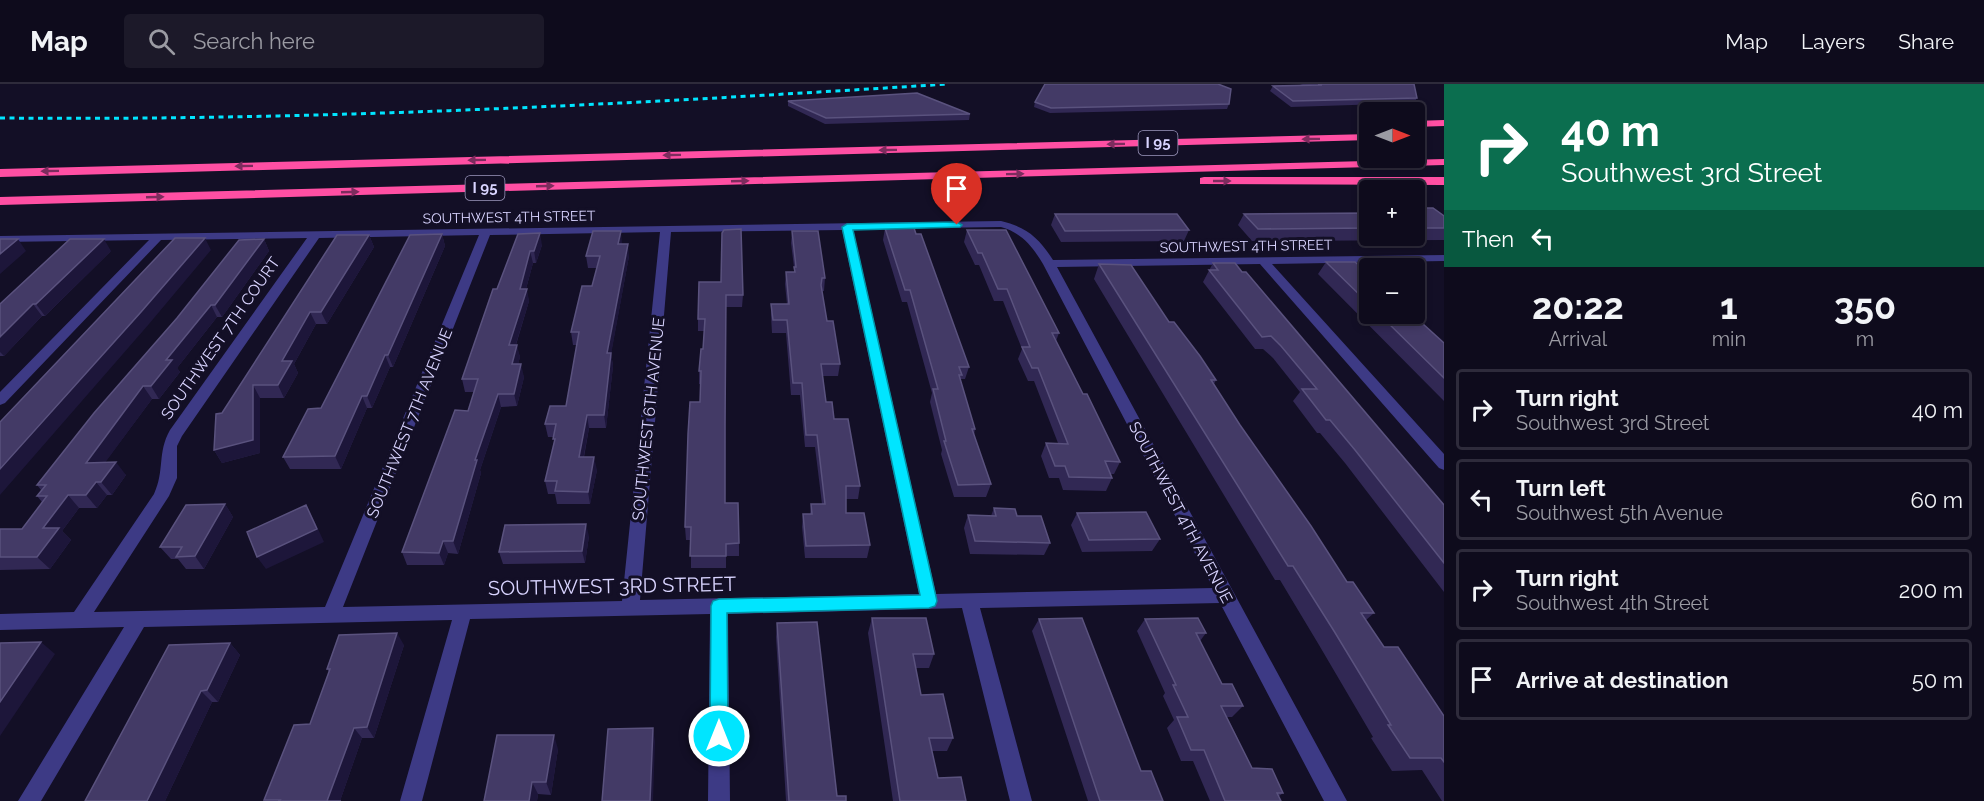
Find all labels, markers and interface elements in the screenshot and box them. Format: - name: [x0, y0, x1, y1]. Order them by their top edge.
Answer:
- search box: [124, 14, 544, 68]
- text: Map: [30, 25, 88, 58]
- icon: search: [145, 25, 178, 58]
- text: Search here: [193, 28, 315, 54]
- text: Map: [1725, 29, 1768, 54]
- text: Layers: [1801, 29, 1865, 54]
- text: Share: [1898, 29, 1954, 54]
- north arrow: [1359, 102, 1425, 168]
- map controls: [1359, 102, 1425, 324]
- text: 40 m: [1561, 107, 1660, 156]
- icon: right: [1462, 108, 1540, 186]
- road number: I 95: [1138, 131, 1178, 155]
- one-way arrow: [1302, 134, 1321, 144]
- one-way arrow: [1107, 139, 1126, 149]
- one-way arrow: [878, 145, 897, 155]
- one-way arrow: [662, 151, 681, 160]
- one-way arrow: [467, 156, 486, 165]
- text: Southwest 3rd Street: [1561, 157, 1822, 188]
- one-way arrow: [235, 162, 254, 171]
- pin: [931, 163, 982, 225]
- one-way arrow: [40, 167, 59, 176]
- one-way arrow: [1005, 169, 1024, 179]
- icon: arrive: [940, 172, 973, 205]
- road number: I 95: [466, 176, 504, 200]
- one-way arrow: [731, 176, 750, 186]
- one-way arrow: [1212, 176, 1231, 186]
- button: +: [1359, 180, 1425, 246]
- one-way arrow: [536, 182, 555, 191]
- one-way arrow: [341, 187, 360, 196]
- one-way arrow: [146, 192, 165, 202]
- street label: SOUTHWEST 4TH STREET: [422, 207, 596, 227]
- icon: left: [1526, 222, 1559, 255]
- text: Then: [1462, 226, 1514, 252]
- street label: SOUTHWEST 4TH STREET: [1159, 236, 1333, 256]
- street label: SOUTHWEST 7TH COURT: [157, 253, 284, 423]
- button: −: [1359, 258, 1425, 324]
- text: 20:22: [1532, 285, 1624, 327]
- text: 1: [1720, 285, 1738, 327]
- text: 350: [1834, 285, 1896, 327]
- street label: SOUTHWEST 6TH AVENUE: [628, 316, 669, 522]
- street label: SOUTHWEST 7TH AVENUE: [363, 325, 456, 521]
- text: Arrival: [1549, 327, 1607, 351]
- text: min: [1712, 327, 1746, 351]
- text: m: [1856, 327, 1874, 351]
- text: Turn right: [1516, 385, 1619, 411]
- icon: right: [1465, 393, 1498, 426]
- text: 40 m: [1912, 397, 1963, 423]
- text: Southwest 3rd Street: [1516, 411, 1710, 435]
- street label: SOUTHWEST 4TH AVENUE: [1125, 418, 1237, 606]
- text: Turn left: [1516, 475, 1606, 501]
- icon: left: [1465, 483, 1498, 516]
- text: 60 m: [1910, 487, 1963, 513]
- text: Southwest 5th Avenue: [1516, 501, 1723, 525]
- text: Turn right: [1516, 565, 1619, 591]
- street label: SOUTHWEST 3RD STREET: [488, 572, 736, 600]
- icon: right: [1465, 573, 1498, 606]
- text: 200 m: [1899, 577, 1963, 603]
- text: Southwest 4th Street: [1516, 591, 1709, 615]
- icon: arrive: [1465, 663, 1498, 696]
- text: Arrive at destination: [1516, 667, 1729, 693]
- text: 50 m: [1912, 667, 1963, 693]
- position arrow: [687, 704, 751, 768]

